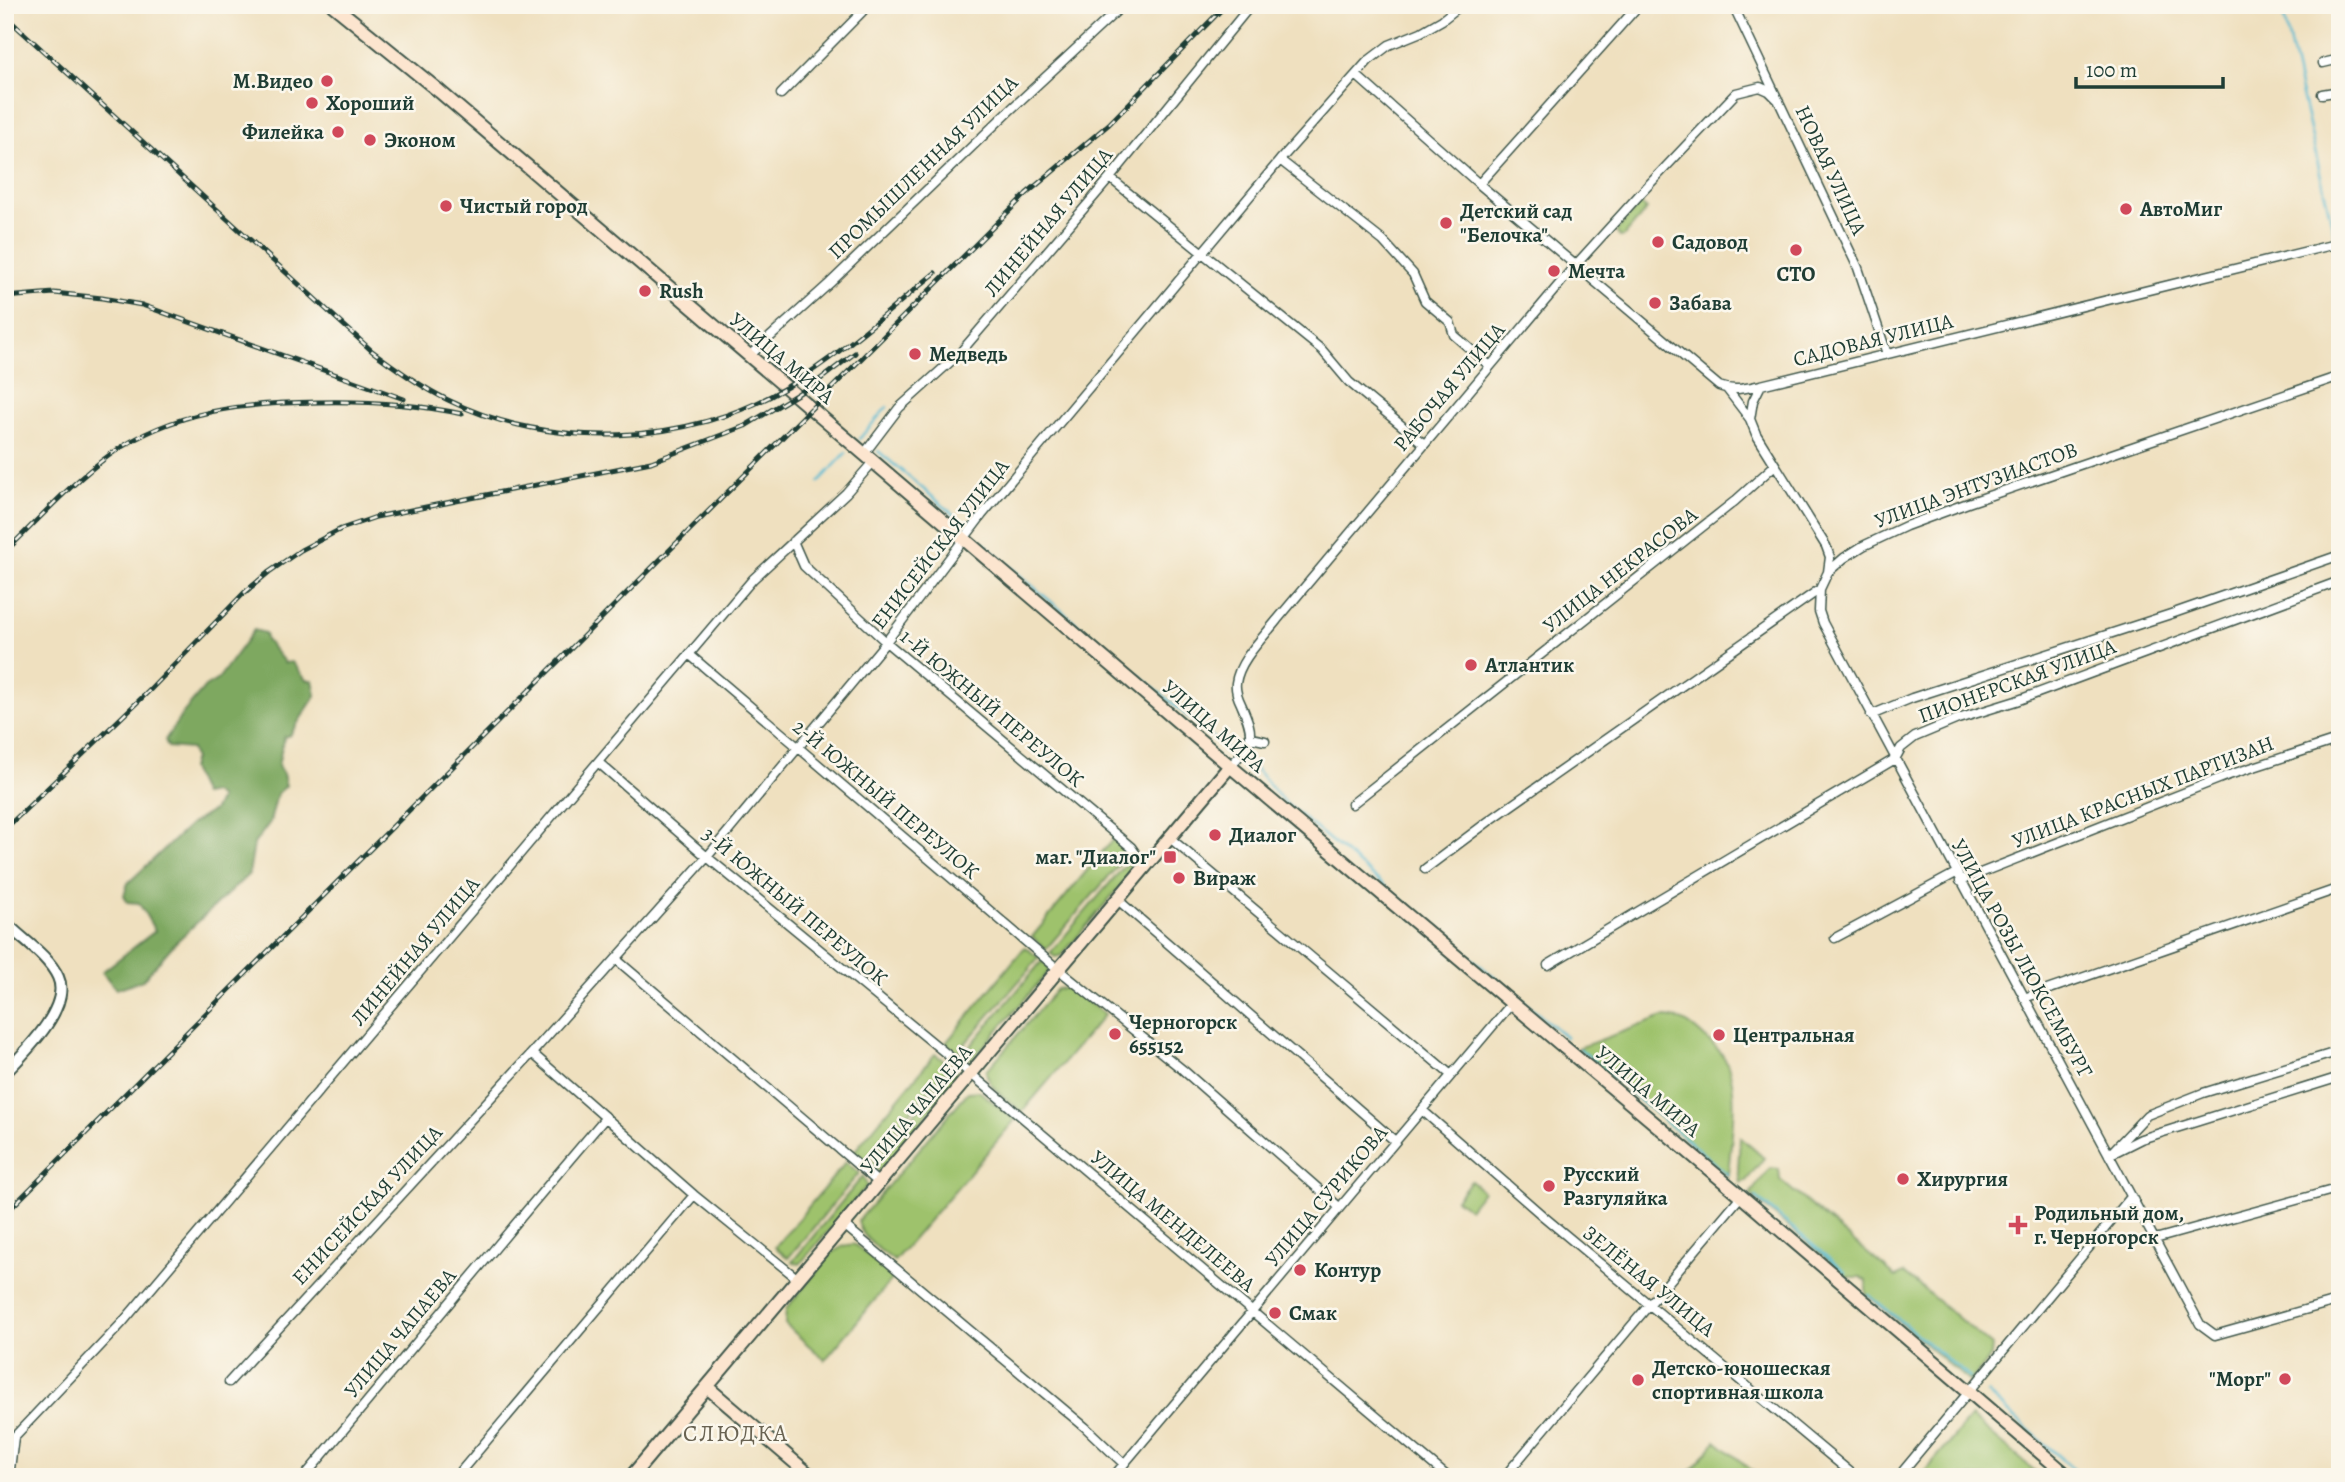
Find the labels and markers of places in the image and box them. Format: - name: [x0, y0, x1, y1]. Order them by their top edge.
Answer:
- place label: М.Видео: [233, 67, 313, 95]
- marker: М.Видео: [319, 73, 335, 89]
- place label: Хороший: [326, 89, 414, 117]
- marker: Хороший: [304, 95, 320, 111]
- place label: Филейка: [242, 118, 324, 146]
- marker: Филейка: [330, 124, 346, 140]
- place label: Эконом: [384, 126, 456, 154]
- marker: Эконом: [362, 132, 378, 148]
- place label: Чистый город: [460, 192, 588, 220]
- place label: АвтоМиг: [2139, 195, 2222, 223]
- place label: Детский сад "Белочка": [1460, 197, 1572, 249]
- marker: Чистый город: [438, 198, 454, 214]
- marker: АвтоМиг: [2118, 201, 2134, 217]
- marker: Детский сад "Белочка": [1438, 215, 1454, 231]
- place label: Садовод: [1672, 228, 1748, 256]
- marker: Садовод: [1650, 234, 1666, 250]
- marker: СТО: [1788, 242, 1804, 258]
- place label: Мечта: [1568, 257, 1625, 285]
- place label: СТО: [1777, 260, 1815, 288]
- marker: Мечта: [1546, 263, 1562, 279]
- place label: Rush: [659, 277, 704, 305]
- marker: Rush: [637, 283, 653, 299]
- place label: Забава: [1669, 289, 1732, 317]
- marker: Забава: [1647, 295, 1663, 311]
- place label: Медведь: [929, 340, 1008, 368]
- marker: Медведь: [907, 346, 923, 362]
- place label: Атлантик: [1484, 651, 1574, 679]
- marker: Атлантик: [1463, 657, 1479, 673]
- place label: Диалог: [1229, 821, 1296, 849]
- marker: Диалог: [1207, 827, 1223, 843]
- place label: маг. "Диалог": [1035, 843, 1156, 871]
- marker: маг. "Диалог": [1162, 849, 1178, 865]
- place label: Вираж: [1193, 864, 1256, 892]
- marker: Вираж: [1171, 870, 1187, 886]
- place label: Черногорск 655152: [1129, 1008, 1237, 1060]
- place label: Центральная: [1733, 1021, 1855, 1049]
- marker: Черногорск 655152: [1107, 1026, 1123, 1042]
- marker: Центральная: [1711, 1027, 1727, 1043]
- place label: Русский Разгуляйка: [1563, 1160, 1668, 1212]
- place label: Хирургия: [1917, 1165, 2008, 1193]
- marker: Хирургия: [1895, 1171, 1911, 1187]
- marker: Русский Разгуляйка: [1541, 1178, 1557, 1194]
- place label: Родильный дом, г. Черногорск: [2034, 1199, 2184, 1251]
- marker: Родильный дом, г. Черногорск: [2008, 1215, 2028, 1235]
- place label: Контур: [1314, 1256, 1381, 1284]
- marker: Контур: [1292, 1262, 1308, 1278]
- place label: Смак: [1289, 1299, 1337, 1327]
- marker: Смак: [1267, 1305, 1283, 1321]
- place label: Детско-юношеская спортивная школа: [1652, 1354, 1831, 1406]
- place label: "Морг": [2209, 1365, 2271, 1393]
- marker: "Морг": [2277, 1371, 2293, 1387]
- marker: Детско-юношеская спортивная школа: [1630, 1372, 1646, 1388]

